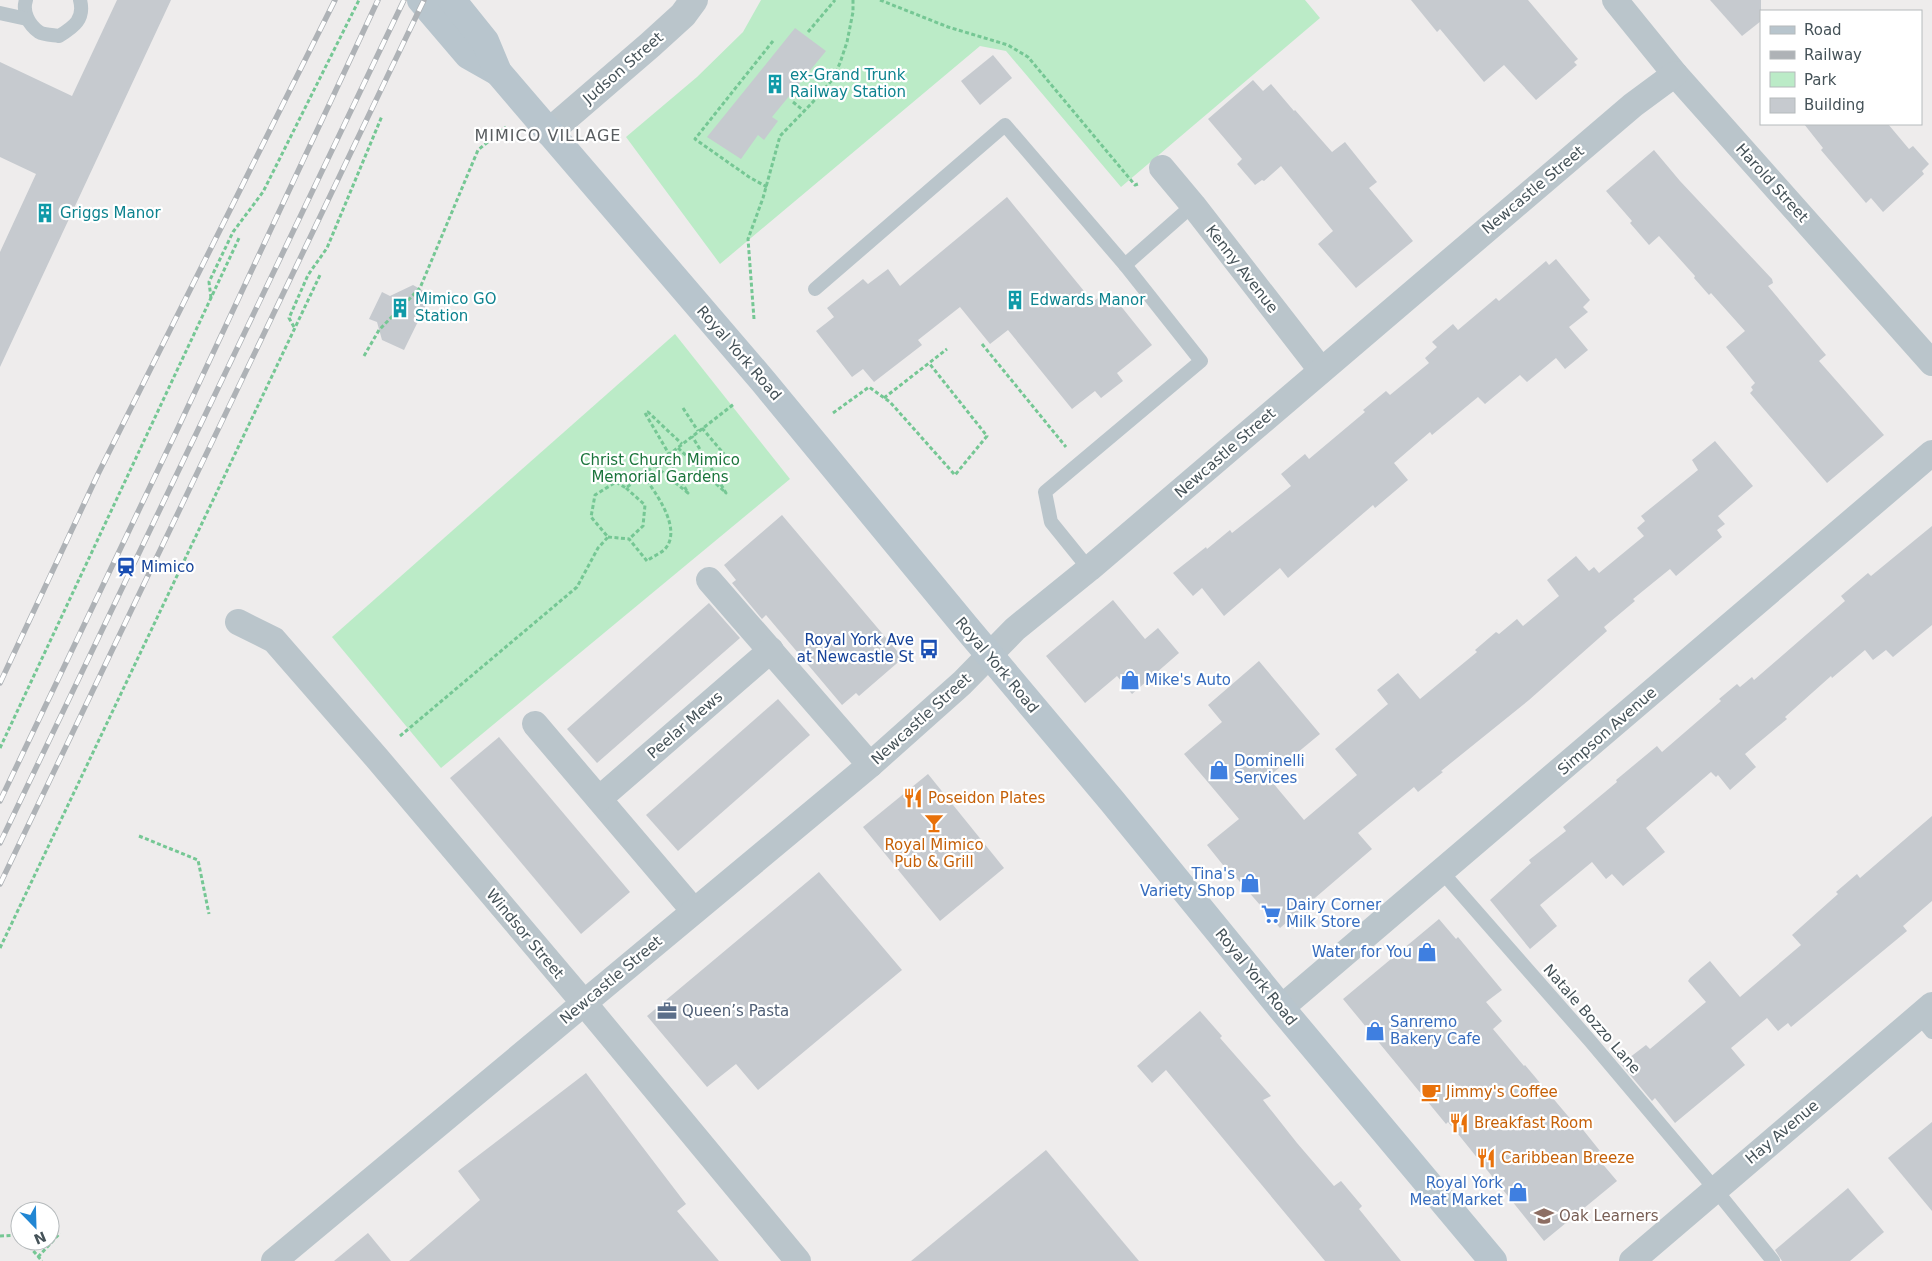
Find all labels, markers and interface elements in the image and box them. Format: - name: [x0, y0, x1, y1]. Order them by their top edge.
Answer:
- legend: [1760, 10, 1922, 125]
- text: Road: [1804, 21, 1842, 39]
- street label: Judson Street: [578, 28, 667, 108]
- text: Railway: [1804, 46, 1862, 64]
- place label: ex-Grand Trunk Railway Station: [790, 66, 906, 101]
- text: Park: [1804, 71, 1837, 89]
- building icon: ex-Grand Trunk Railway Station: [764, 73, 786, 95]
- text: Building: [1804, 96, 1865, 114]
- district label: MIMICO VILLAGE: [475, 126, 621, 145]
- street label: Harold Street: [1732, 140, 1812, 226]
- street label: Newcastle Street: [1478, 142, 1588, 238]
- building icon: Griggs Manor: [34, 202, 56, 224]
- place label: Griggs Manor: [60, 204, 161, 222]
- street label: Kenny Avenue: [1202, 221, 1282, 317]
- building icon: Edwards Manor: [1004, 289, 1026, 311]
- place label: Mimico GO Station: [415, 290, 497, 325]
- place label: Edwards Manor: [1030, 291, 1146, 309]
- building icon: Mimico GO Station: [389, 297, 411, 319]
- street label: Royal York Road: [693, 302, 785, 404]
- street label: Newcastle Street: [1171, 404, 1279, 502]
- park label: Christ Church Mimico Memorial Gardens: [580, 451, 740, 486]
- station icon: Mimico: [115, 556, 137, 578]
- place label: Mimico: [141, 558, 194, 576]
- street label: Royal York Road: [952, 613, 1042, 717]
- place label: Royal York Ave at Newcastle St: [797, 631, 914, 666]
- bus stop icon: Royal York Ave at Newcastle St: [918, 638, 940, 660]
- shop icon: Mike's Auto: [1119, 669, 1141, 691]
- street label: Newcastle Street: [868, 670, 975, 768]
- place label: Mike's Auto: [1145, 671, 1231, 689]
- street label: Simpson Avenue: [1554, 683, 1660, 779]
- street label: Peelar Mews: [644, 687, 726, 762]
- place label: Dominelli Services: [1234, 752, 1305, 787]
- shop icon: Dominelli Services: [1208, 759, 1230, 781]
- restaurant icon: Poseidon Plates: [902, 787, 924, 809]
- place label: Poseidon Plates: [928, 789, 1045, 807]
- bar icon: Royal Mimico Pub & Grill: [923, 812, 945, 834]
- place label: Royal Mimico Pub & Grill: [884, 836, 984, 871]
- place label: Tina's Variety Shop: [1140, 865, 1235, 900]
- shop icon: Tina's Variety Shop: [1239, 872, 1261, 894]
- street label: Windsor Street: [482, 886, 568, 982]
- place label: Dairy Corner Milk Store: [1286, 896, 1382, 931]
- supermarket icon: Dairy Corner Milk Store: [1260, 903, 1282, 925]
- street label: Royal York Road: [1211, 925, 1301, 1029]
- street label: Newcastle Street: [556, 932, 666, 1028]
- shop icon: Water for You: [1416, 941, 1438, 963]
- place label: Water for You: [1312, 943, 1412, 961]
- street label: Natale Bozzo Lane: [1540, 961, 1644, 1077]
- office icon: Queen’s Pasta: [656, 1000, 678, 1022]
- place label: Queen’s Pasta: [682, 1002, 789, 1020]
- place label: Sanremo Bakery Cafe: [1390, 1013, 1481, 1048]
- shop icon: Sanremo Bakery Cafe: [1364, 1020, 1386, 1042]
- cafe icon: Jimmy's Coffee: [1420, 1081, 1442, 1103]
- place label: Jimmy's Coffee: [1445, 1083, 1558, 1101]
- street label: Hay Avenue: [1742, 1096, 1822, 1168]
- restaurant icon: Breakfast Room: [1448, 1112, 1470, 1134]
- place label: Breakfast Room: [1474, 1114, 1593, 1132]
- restaurant icon: Caribbean Breeze: [1475, 1147, 1497, 1169]
- place label: Caribbean Breeze: [1501, 1149, 1634, 1167]
- place label: Royal York Meat Market: [1409, 1174, 1503, 1209]
- shop icon: Royal York Meat Market: [1507, 1181, 1529, 1203]
- north arrow: [10, 1201, 60, 1251]
- school or university icon: Oak Learners: [1533, 1205, 1555, 1227]
- place label: Oak Learners: [1559, 1207, 1659, 1225]
- text: N: [32, 1228, 49, 1248]

